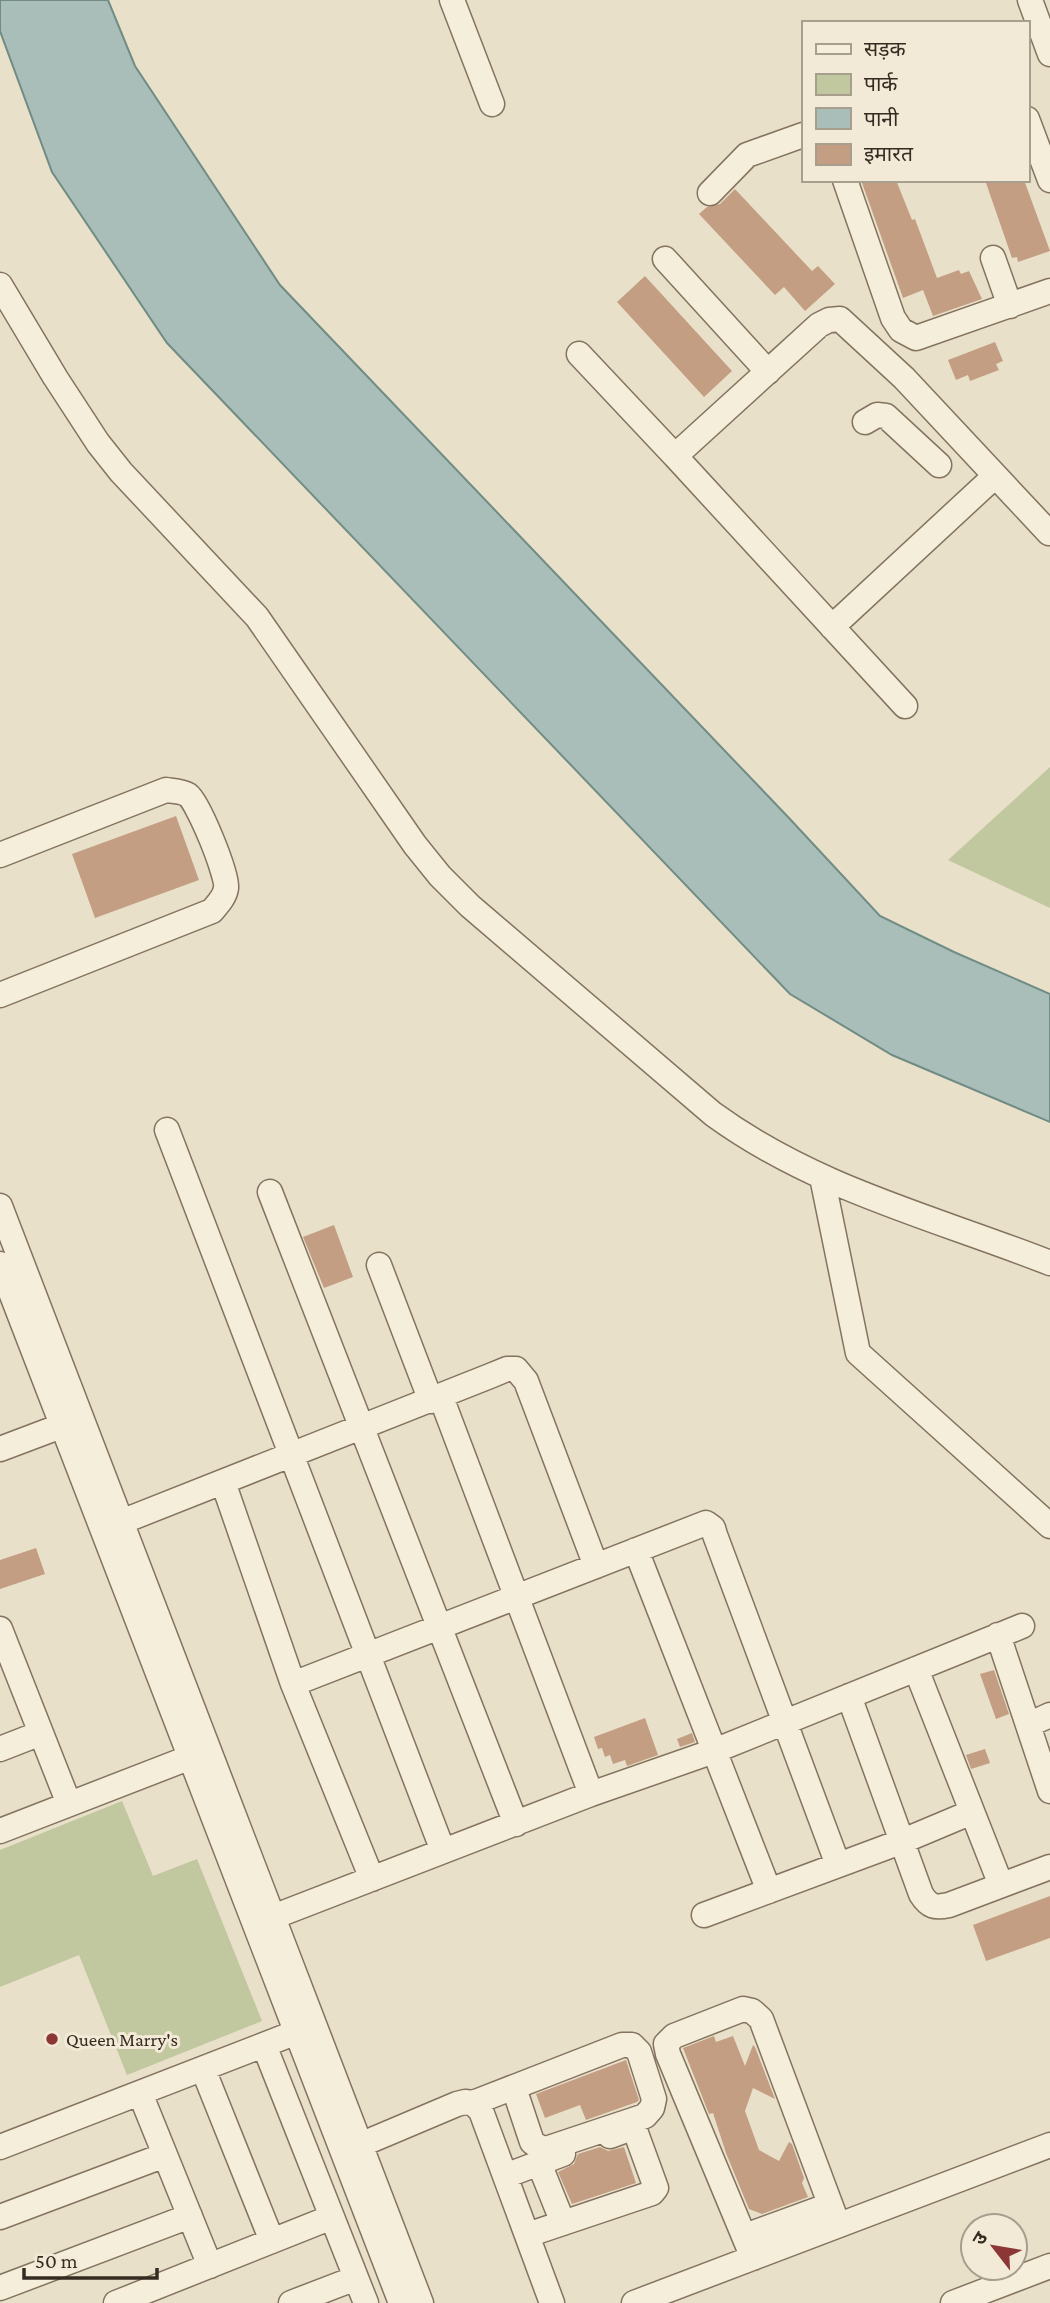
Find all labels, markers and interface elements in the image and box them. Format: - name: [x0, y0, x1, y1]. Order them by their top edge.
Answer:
- legend: [802, 21, 1029, 182]
- text: सड़क: [864, 37, 906, 61]
- text: पार्क: [864, 72, 898, 96]
- text: पानी: [864, 107, 899, 131]
- text: इमारत: [864, 142, 914, 166]
- place label: Queen Marry's: [66, 2029, 178, 2050]
- marker: Queen Marry's: [44, 2031, 60, 2047]
- north arrow: [959, 2212, 1029, 2282]
- text: उ: [968, 2228, 992, 2249]
- scale bar: [24, 2236, 158, 2280]
- text: 50 m: [35, 2249, 78, 2273]

